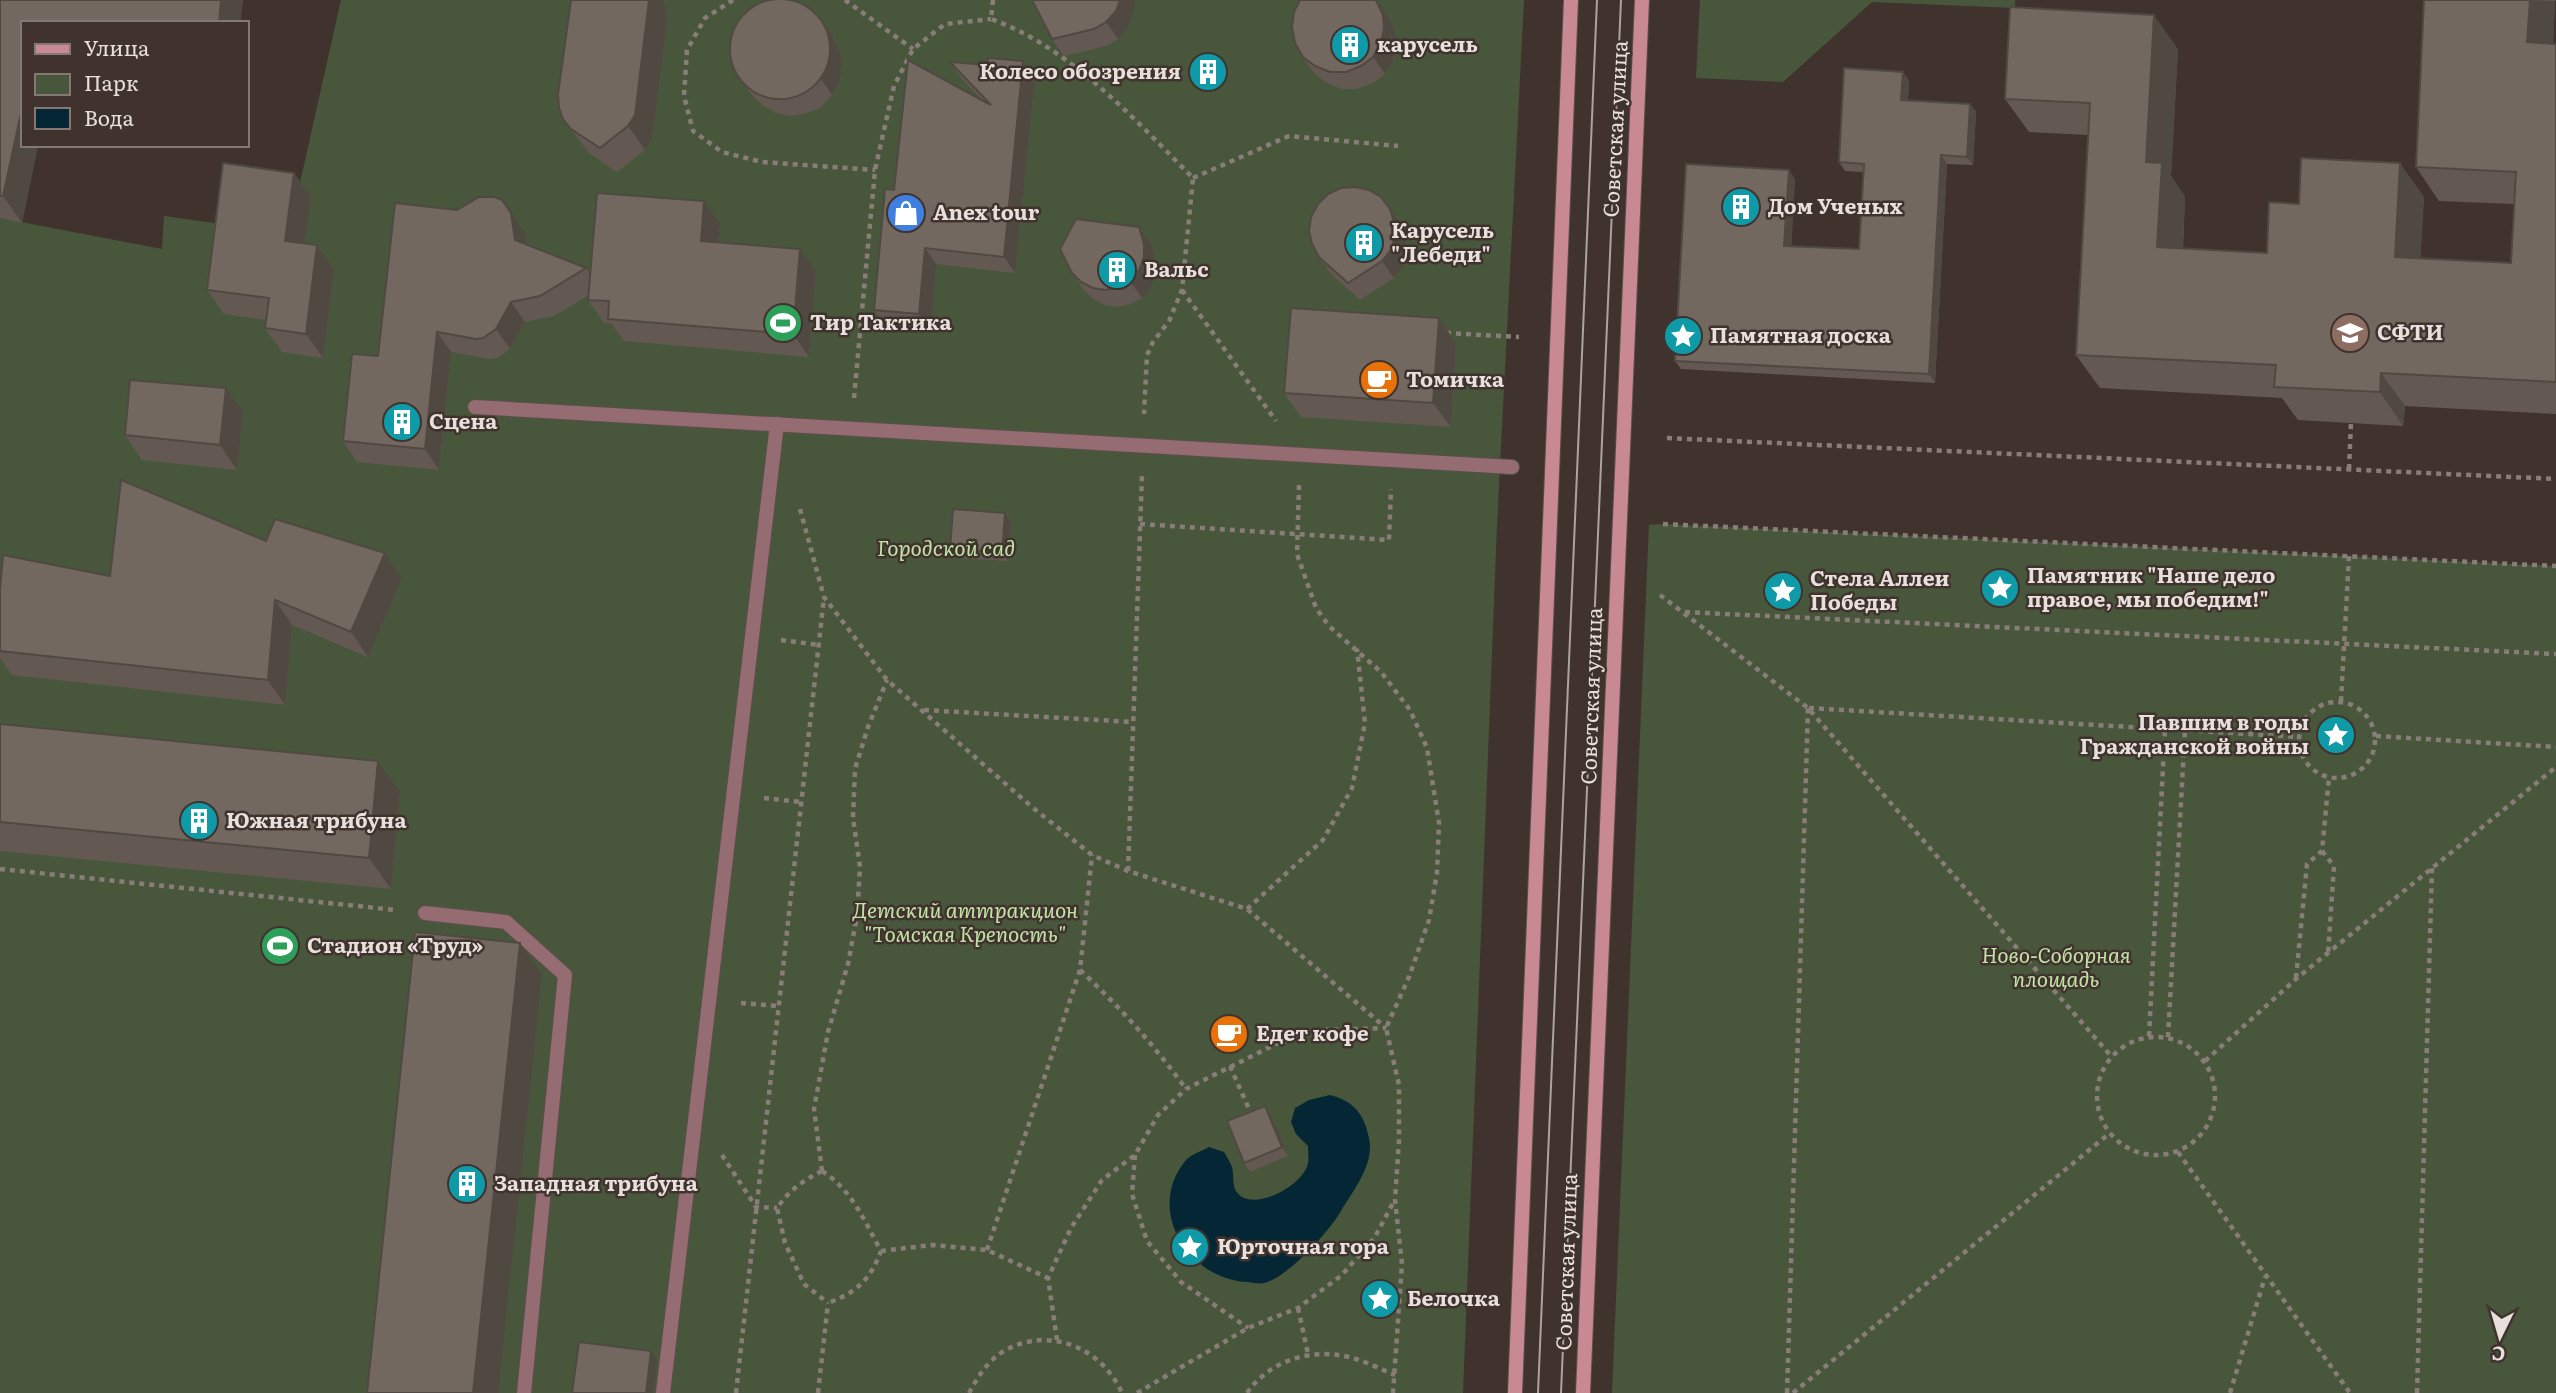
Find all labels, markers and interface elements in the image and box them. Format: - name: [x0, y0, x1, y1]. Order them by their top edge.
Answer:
- legend: [21, 21, 248, 147]
- building icon: карусель: [1329, 24, 1371, 66]
- place label: карусель: [1377, 27, 1478, 58]
- text: Улица: [84, 31, 150, 62]
- street label: Советская улица: [1593, 39, 1634, 218]
- building icon: Колесо обозрения: [1187, 51, 1229, 93]
- place label: Колесо обозрения: [979, 54, 1181, 85]
- text: Парк: [84, 66, 139, 97]
- text: Вода: [84, 101, 135, 132]
- building icon: Дом Ученых: [1720, 186, 1762, 228]
- place label: Дом Ученых: [1768, 189, 1903, 220]
- shop icon: Anex tour: [885, 192, 927, 234]
- place label: Anex tour: [933, 195, 1040, 226]
- place label: Карусель "Лебеди": [1391, 213, 1494, 268]
- building icon: Карусель "Лебеди": [1343, 222, 1385, 264]
- building icon: Вальс: [1096, 249, 1138, 291]
- place label: Вальс: [1144, 252, 1209, 283]
- sports icon: Тир Тактика: [762, 302, 804, 344]
- place label: Тир Тактика: [810, 305, 952, 336]
- school or university icon: СФТИ: [2329, 312, 2371, 354]
- place icon: Памятная доска: [1662, 315, 1704, 357]
- place label: СФТИ: [2377, 315, 2443, 346]
- place label: Памятная доска: [1710, 318, 1892, 349]
- cafe icon: Томичка: [1358, 359, 1400, 401]
- place label: Томичка: [1406, 362, 1505, 393]
- building icon: Сцена: [381, 401, 423, 443]
- place label: Сцена: [429, 404, 498, 435]
- park label: Городской сад: [877, 531, 1015, 562]
- place label: Памятник "Наше дело правое, мы победим!": [2027, 558, 2275, 613]
- place label: Стела Аллеи Победы: [1810, 561, 1950, 616]
- place icon: Памятник "Наше дело правое, мы победим!": [1979, 567, 2021, 609]
- place icon: Стела Аллеи Победы: [1762, 570, 1804, 612]
- street label: Советская улица: [1571, 606, 1608, 785]
- place label: Павшим в годы Гражданской войны: [2080, 705, 2309, 760]
- place icon: Павшим в годы Гражданской войны: [2315, 714, 2357, 756]
- building icon: Южная трибуна: [178, 800, 220, 842]
- place label: Южная трибуна: [226, 803, 407, 834]
- park label: Детский аттракцион "Томская Крепость": [852, 893, 1078, 948]
- sports icon: Стадион «Труд»: [259, 925, 301, 967]
- place label: Стадион «Труд»: [307, 928, 483, 959]
- park label: Ново-Соборная площадь: [1981, 938, 2131, 993]
- cafe icon: Едет кофе: [1208, 1013, 1250, 1055]
- place label: Едет кофе: [1256, 1016, 1369, 1047]
- building icon: Западная трибуна: [446, 1163, 488, 1205]
- place label: Западная трибуна: [494, 1166, 699, 1197]
- street label: Советская улица: [1546, 1172, 1583, 1351]
- place icon: Юрточная гора: [1169, 1226, 1211, 1268]
- place label: Юрточная гора: [1217, 1229, 1390, 1260]
- place icon: Белочка: [1359, 1278, 1401, 1320]
- place label: Белочка: [1407, 1281, 1501, 1312]
- north arrow: [2465, 1302, 2535, 1372]
- text: С: [2490, 1340, 2506, 1369]

